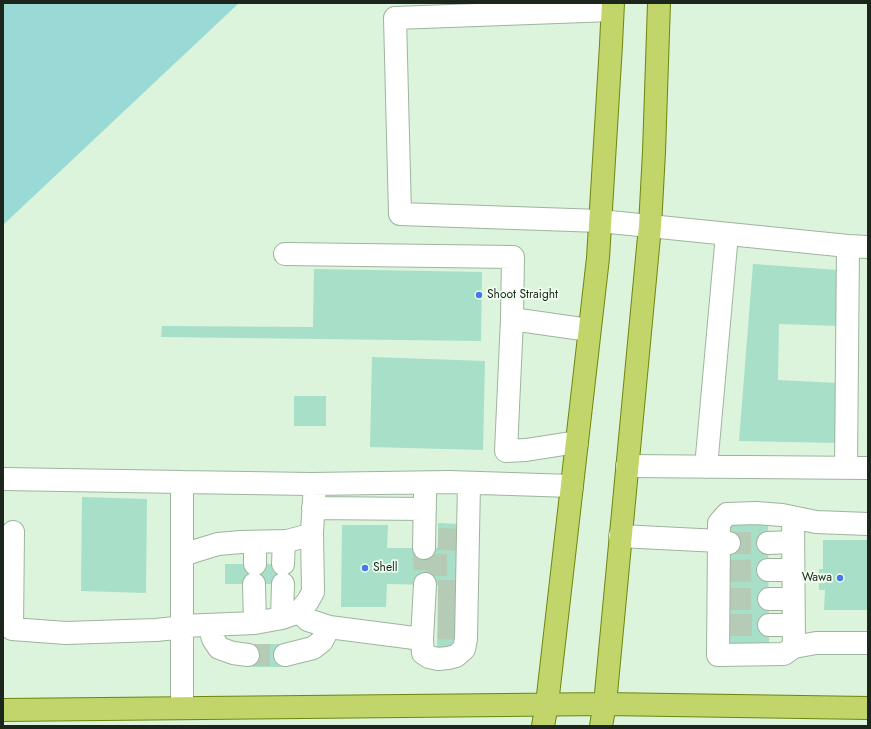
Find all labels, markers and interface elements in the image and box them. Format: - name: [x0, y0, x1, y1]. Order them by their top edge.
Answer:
- place label: Shoot Straight: [487, 288, 558, 302]
- marker: Shoot Straight: [474, 290, 484, 300]
- place label: Shell: [373, 561, 398, 575]
- marker: Shell: [360, 563, 370, 573]
- place label: Wawa: [802, 571, 832, 585]
- marker: Wawa: [835, 573, 845, 583]

